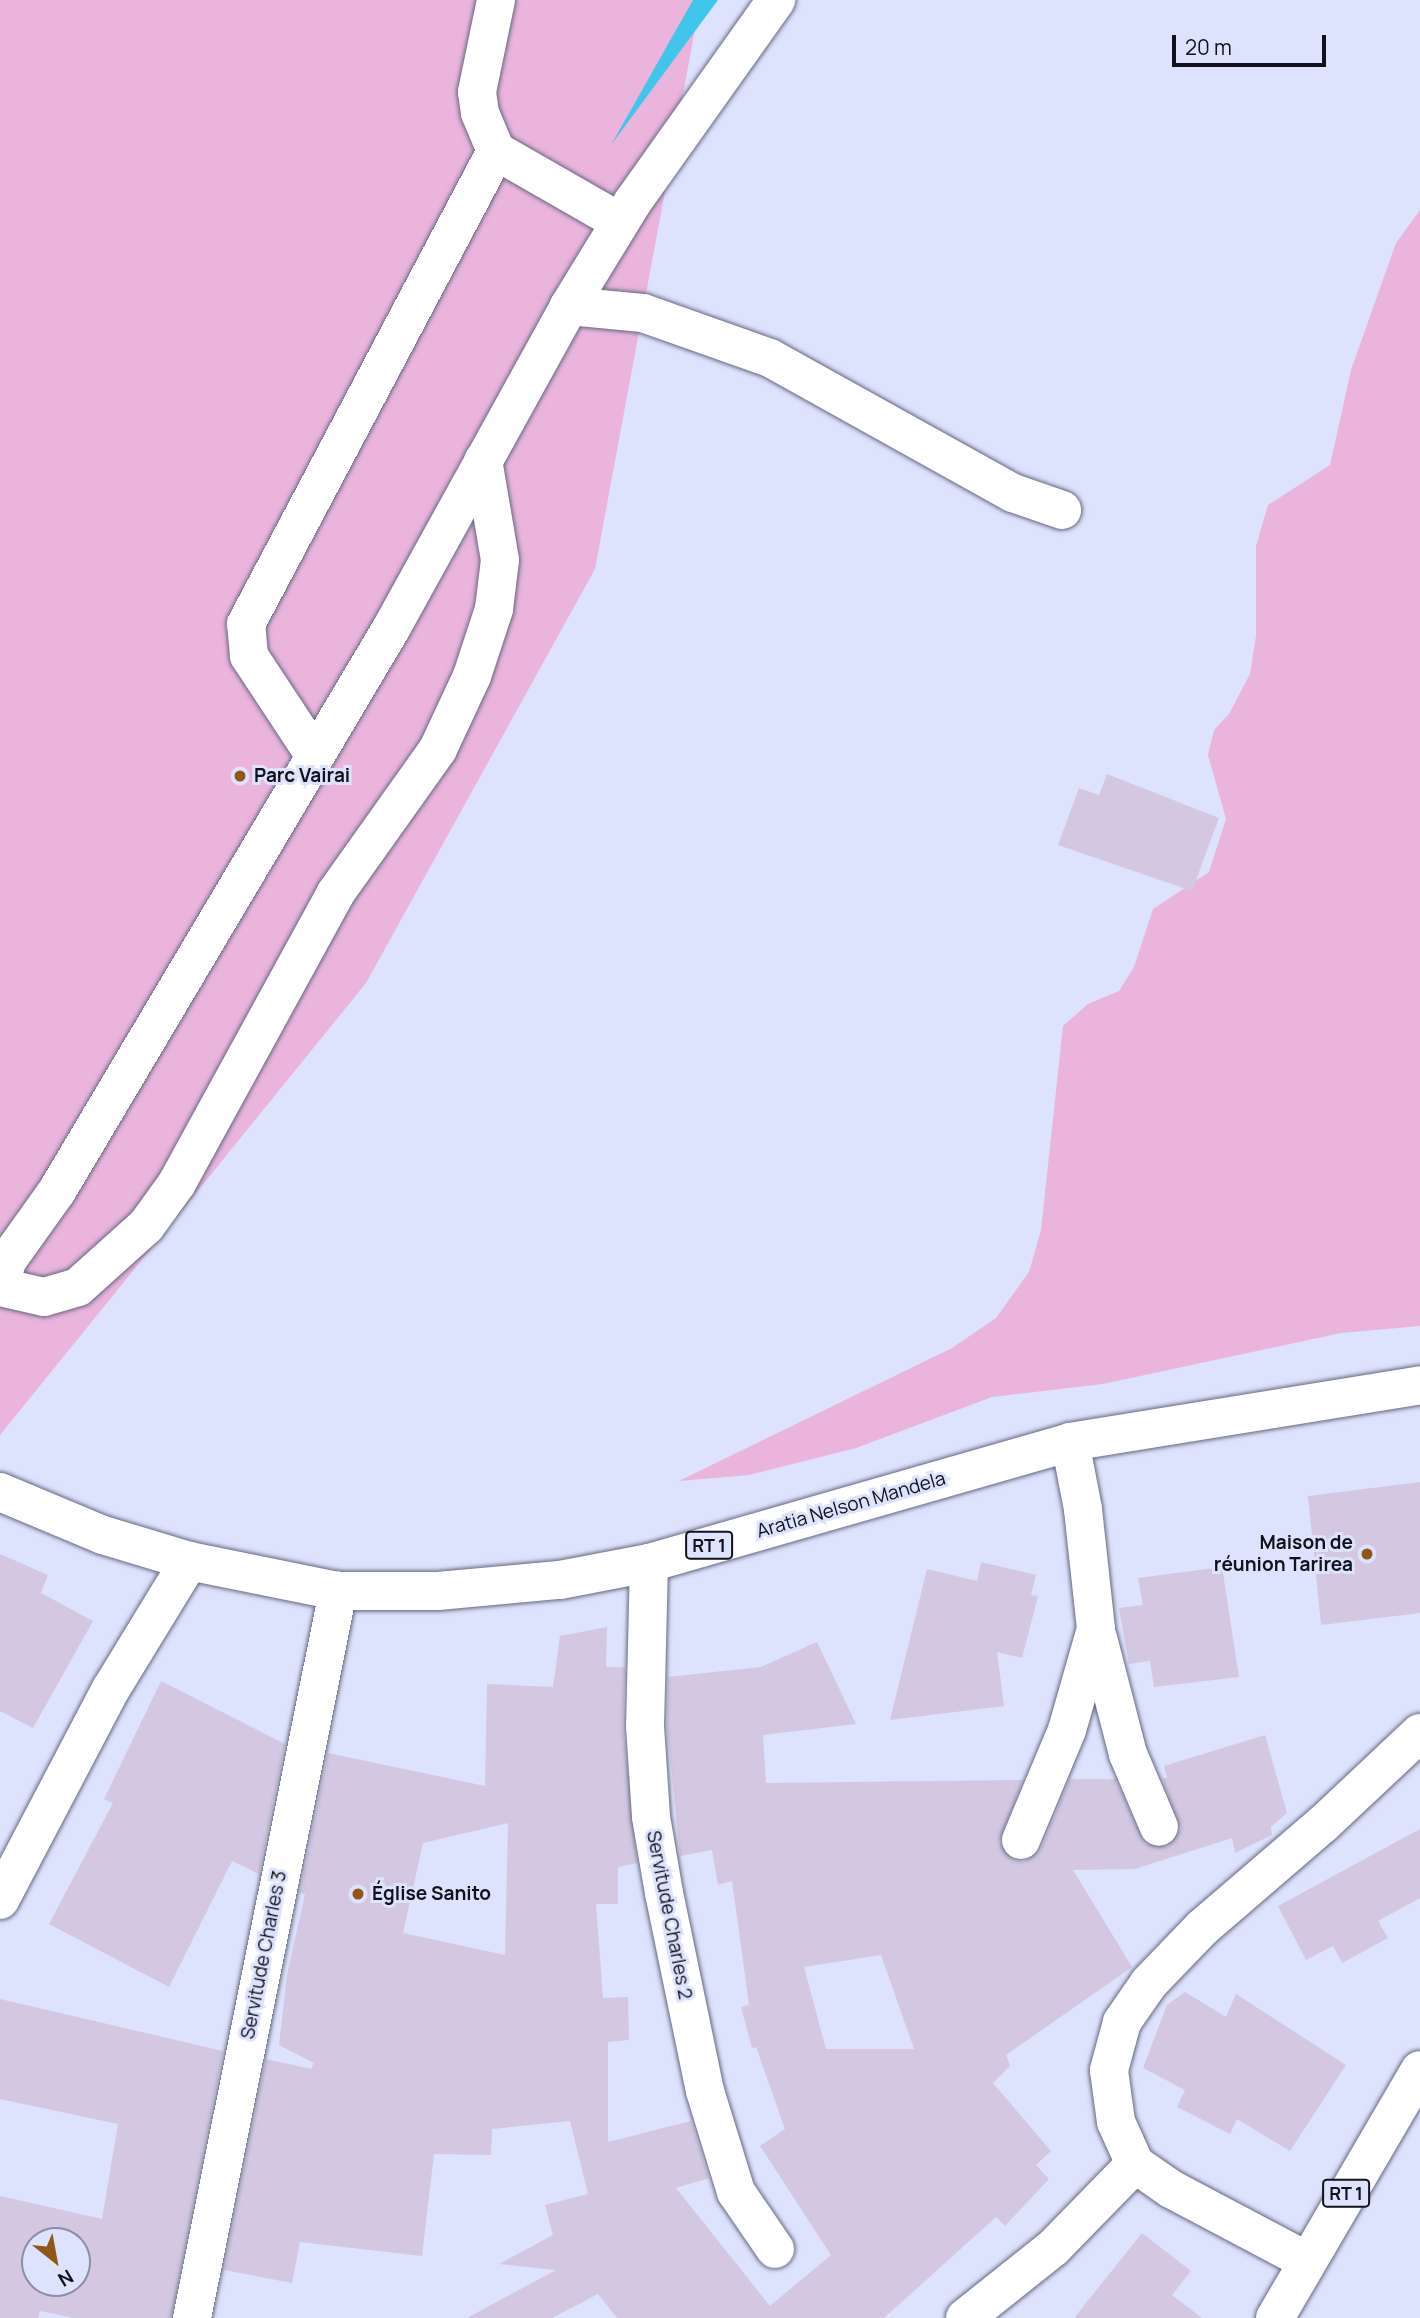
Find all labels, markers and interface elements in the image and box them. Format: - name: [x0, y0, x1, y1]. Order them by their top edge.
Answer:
- scale bar: [1175, 21, 1329, 65]
- text: 20 m: [1185, 33, 1232, 61]
- place label: Parc Vairai: [254, 765, 350, 787]
- marker: Parc Vairai: [232, 768, 248, 784]
- street label: Aratia Nelson Mandela: [754, 1467, 948, 1543]
- road number: RT 1: [684, 1530, 734, 1560]
- place label: Maison de réunion Tarirea: [1214, 1532, 1353, 1576]
- marker: Maison de réunion Tarirea: [1359, 1546, 1375, 1562]
- street label: Servitude Charles 2: [641, 1829, 697, 2001]
- street label: Servitude Charles 3: [237, 1869, 291, 2041]
- place label: Église Sanito: [372, 1883, 491, 1905]
- marker: Église Sanito: [350, 1886, 366, 1902]
- road number: RT 1: [1322, 2178, 1370, 2208]
- north arrow: [21, 2227, 91, 2297]
- text: N: [53, 2264, 78, 2293]

